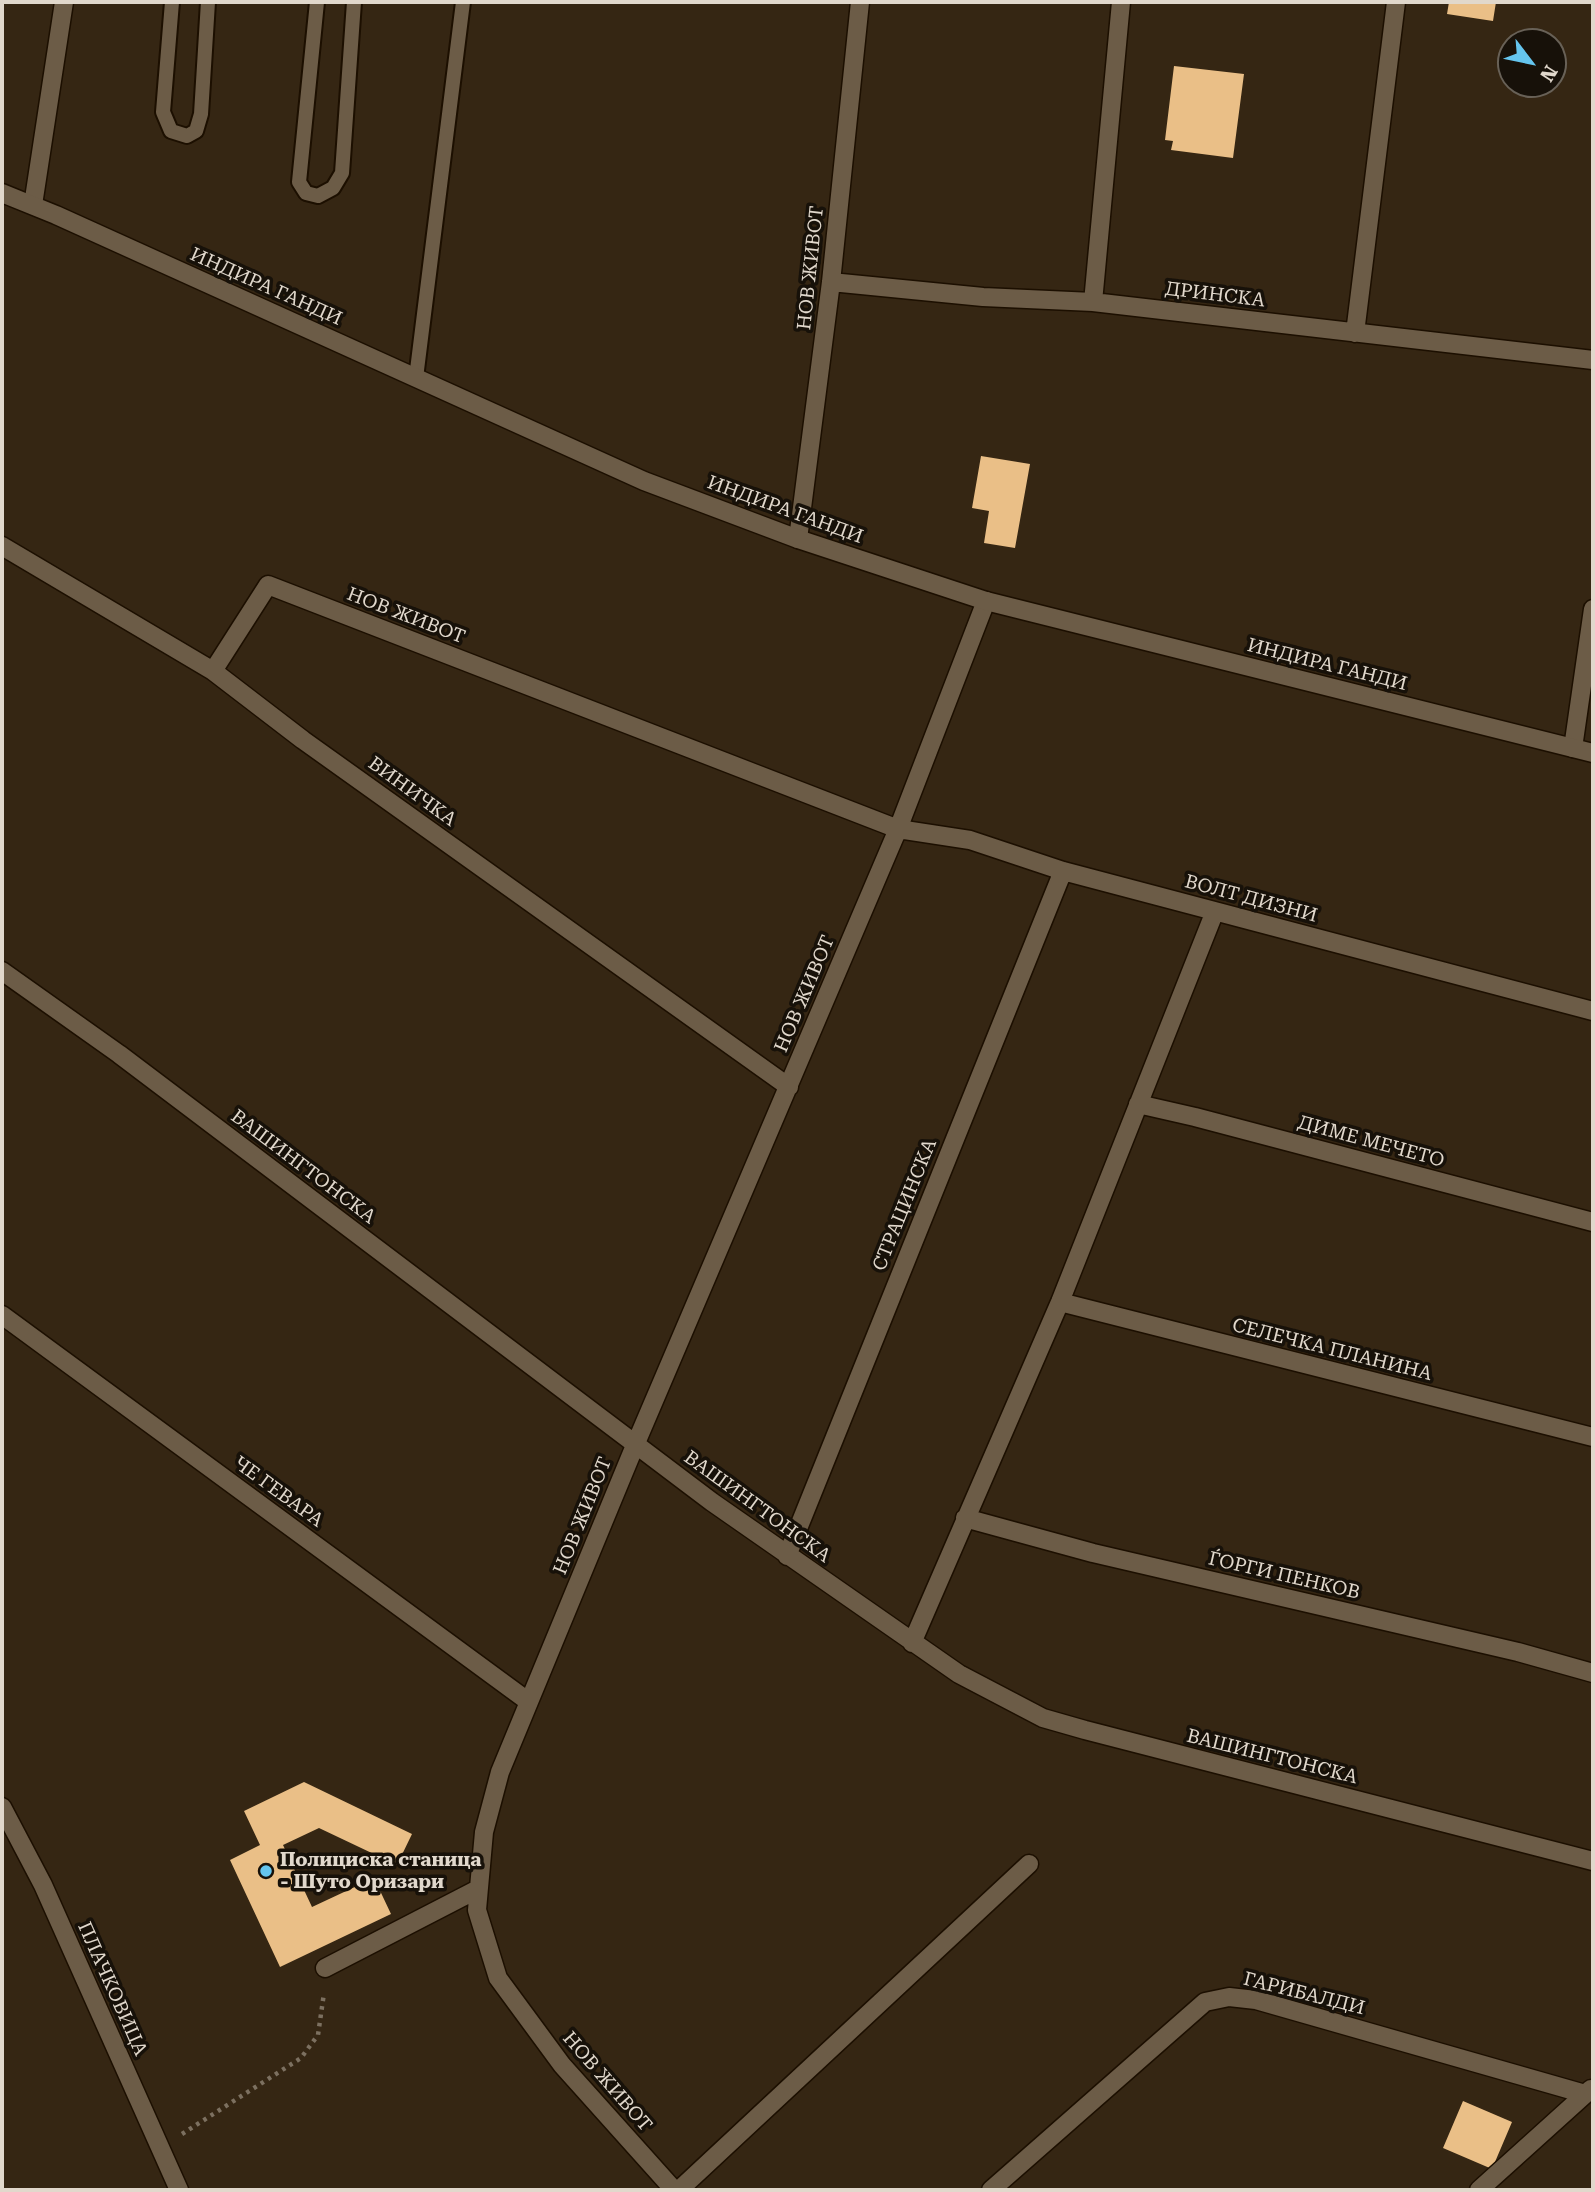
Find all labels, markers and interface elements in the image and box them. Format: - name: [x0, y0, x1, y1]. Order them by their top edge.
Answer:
- north arrow: [1497, 28, 1567, 98]
- text: N: [1535, 61, 1562, 86]
- street label: НОВ ЖИВОТ: [793, 205, 829, 331]
- street label: ИНДИРА ГАНДИ: [186, 243, 346, 331]
- street label: ДРИНСКА: [1164, 278, 1266, 312]
- street label: ИНДИРА ГАНДИ: [704, 471, 866, 549]
- street label: НОВ ЖИВОТ: [344, 583, 468, 649]
- street label: ИНДИРА ГАНДИ: [1245, 634, 1409, 696]
- street label: ВИНИЧКА: [364, 752, 460, 832]
- street label: ВОЛТ ДИЗНИ: [1182, 870, 1320, 928]
- street label: НОВ ЖИВОТ: [770, 932, 840, 1056]
- street label: ВАШИНГТОНСКА: [226, 1105, 380, 1229]
- street label: ДИМЕ МЕЧЕТО: [1295, 1112, 1447, 1172]
- street label: СТРАЦИНСКА: [868, 1136, 942, 1274]
- street label: СЕЛЕЧКА ПЛАНИНА: [1230, 1314, 1434, 1386]
- street label: ВАШИНГТОНСКА: [679, 1446, 835, 1568]
- street label: ЧЕ ГЕВАРА: [228, 1452, 328, 1532]
- street label: НОВ ЖИВОТ: [549, 1454, 617, 1578]
- street label: ЃОРГИ ПЕНКОВ: [1206, 1547, 1362, 1605]
- street label: ВАШИНГТОНСКА: [1184, 1725, 1360, 1789]
- place label: Полициска станица - Шуто Оризари: [280, 1849, 481, 1893]
- marker: Полициска станица - Шуто Оризари: [258, 1863, 274, 1879]
- street label: ПЛАЧКОВИЦА: [72, 1919, 152, 2059]
- street label: ГАРИБАЛДИ: [1241, 1968, 1367, 2020]
- street label: НОВ ЖИВОТ: [558, 2027, 656, 2137]

